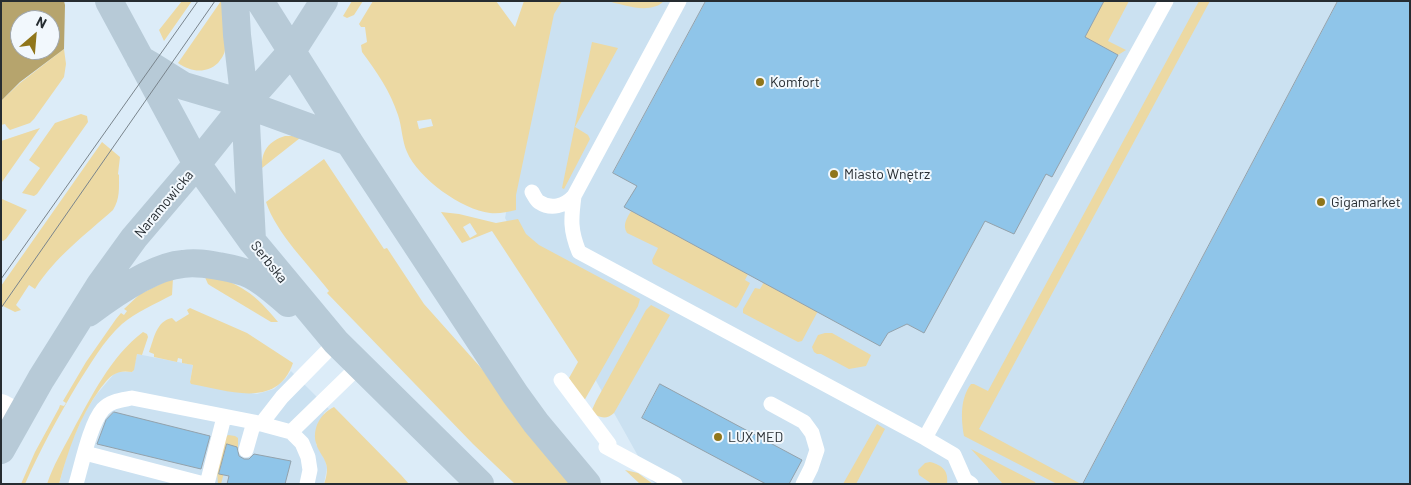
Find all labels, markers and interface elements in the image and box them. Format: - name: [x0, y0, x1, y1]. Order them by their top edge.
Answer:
- north arrow: [10, 10, 60, 60]
- text: N: [34, 12, 50, 32]
- place label: Komfort: [770, 74, 820, 90]
- marker: Komfort: [754, 76, 766, 88]
- place label: Miasto Wnętrz: [844, 166, 930, 182]
- street label: Naramowicka: [131, 167, 197, 241]
- marker: Miasto Wnętrz: [828, 168, 840, 180]
- place label: Gigamarket: [1331, 194, 1401, 210]
- marker: Gigamarket: [1315, 196, 1327, 208]
- street label: Serbska: [247, 238, 291, 286]
- place label: LUX MED: [728, 429, 783, 445]
- marker: LUX MED: [712, 431, 724, 443]

